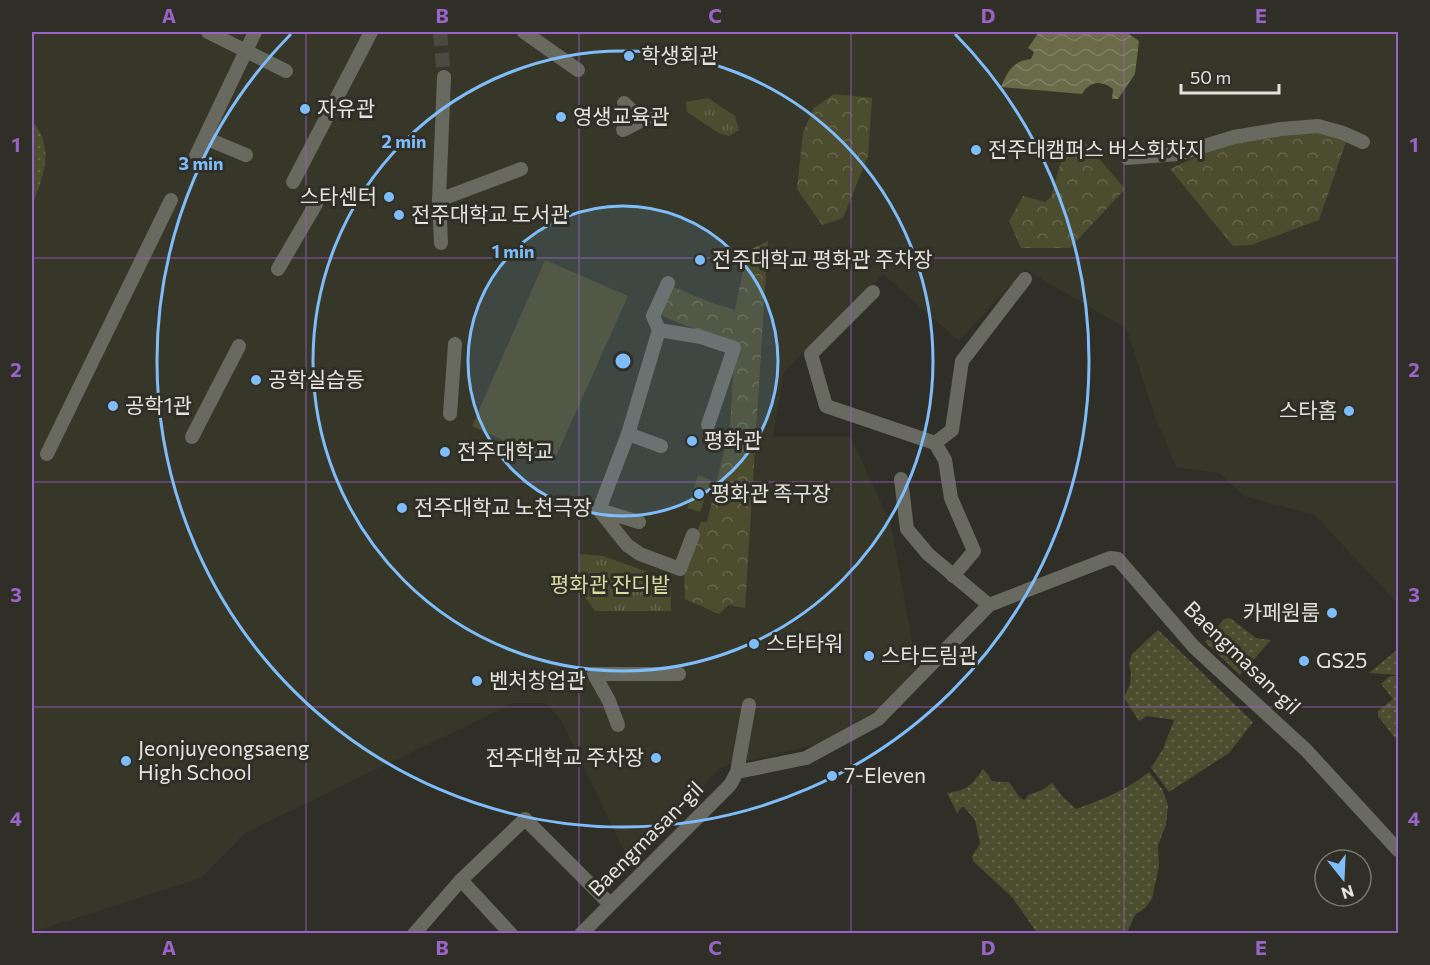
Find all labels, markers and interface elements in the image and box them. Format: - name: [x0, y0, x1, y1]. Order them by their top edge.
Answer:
- text: A: [162, 3, 176, 27]
- text: B: [435, 3, 449, 27]
- text: C: [708, 3, 722, 27]
- text: D: [981, 3, 995, 27]
- text: E: [1255, 3, 1267, 27]
- place label: 학생회관: [641, 42, 718, 67]
- marker: 학생회관: [622, 49, 636, 63]
- scale bar: [1181, 57, 1278, 95]
- text: 50 m: [1190, 66, 1231, 88]
- place label: 자유관: [317, 95, 375, 120]
- marker: 자유관: [298, 102, 312, 116]
- place label: 영생교육관: [573, 103, 670, 128]
- marker: 영생교육관: [554, 110, 568, 124]
- text: 2 min: [382, 130, 426, 152]
- text: 1: [11, 132, 21, 156]
- text: 1: [1409, 132, 1419, 156]
- place label: 전주대캠퍼스 버스회차지: [988, 136, 1205, 161]
- marker: 전주대캠퍼스 버스회차지: [969, 143, 983, 157]
- text: 3 min: [178, 152, 224, 174]
- place label: 스타센터: [300, 183, 377, 208]
- marker: 스타센터: [382, 190, 396, 204]
- place label: 전주대학교 도서관: [411, 201, 570, 226]
- marker: 전주대학교 도서관: [392, 208, 406, 222]
- text: 1 min: [492, 240, 534, 262]
- place label: 전주대학교 평화관 주차장: [712, 246, 933, 271]
- marker: 전주대학교 평화관 주차장: [693, 253, 707, 267]
- centre of rings: [613, 351, 633, 371]
- text: 2: [10, 357, 22, 381]
- text: 2: [1408, 357, 1420, 381]
- place label: 공학실습동: [268, 366, 365, 391]
- marker: 공학실습동: [249, 373, 263, 387]
- place label: 공학1관: [125, 392, 192, 417]
- place label: 스타홈: [1279, 397, 1337, 422]
- marker: 공학1관: [106, 399, 120, 413]
- marker: 스타홈: [1342, 404, 1356, 418]
- place label: 평화관: [704, 427, 762, 452]
- marker: 평화관: [685, 434, 699, 448]
- place label: 전주대학교: [457, 438, 554, 463]
- marker: 전주대학교: [438, 445, 452, 459]
- place label: 평화관 족구장: [711, 480, 831, 505]
- marker: 평화관 족구장: [692, 487, 706, 501]
- place label: 전주대학교 노천극장: [414, 494, 592, 519]
- marker: 전주대학교 노천극장: [395, 501, 409, 515]
- park label: 평화관 잔디밭: [550, 571, 670, 596]
- text: 3: [10, 582, 22, 606]
- text: 3: [1408, 582, 1420, 606]
- street label: Baengmasan-gil: [1180, 595, 1306, 719]
- place label: 카페원룸: [1243, 599, 1320, 624]
- marker: 카페원룸: [1325, 606, 1339, 620]
- place label: 스타타워: [766, 630, 843, 655]
- marker: 스타타워: [747, 637, 761, 651]
- place label: 스타드림관: [881, 642, 978, 667]
- place label: GS25: [1316, 647, 1367, 672]
- marker: 스타드림관: [862, 649, 876, 663]
- marker: GS25: [1297, 654, 1311, 668]
- place label: 벤처창업관: [489, 667, 586, 692]
- marker: 벤처창업관: [470, 674, 484, 688]
- place label: Jeonjuyeongsaeng High School: [138, 735, 309, 784]
- place label: 전주대학교 주차장: [485, 744, 644, 769]
- marker: 전주대학교 주차장: [649, 751, 663, 765]
- marker: Jeonjuyeongsaeng High School: [119, 754, 133, 768]
- place label: 7-Eleven: [844, 762, 926, 787]
- marker: 7-Eleven: [825, 769, 839, 783]
- street label: Baengmasan-gil: [582, 775, 707, 900]
- text: 4: [10, 806, 22, 830]
- text: 4: [1408, 806, 1420, 830]
- north arrow: [1313, 848, 1373, 908]
- text: N: [1339, 882, 1356, 904]
- text: A: [162, 935, 176, 959]
- text: B: [435, 935, 449, 959]
- text: C: [708, 935, 722, 959]
- text: D: [981, 935, 995, 959]
- text: E: [1255, 935, 1267, 959]

